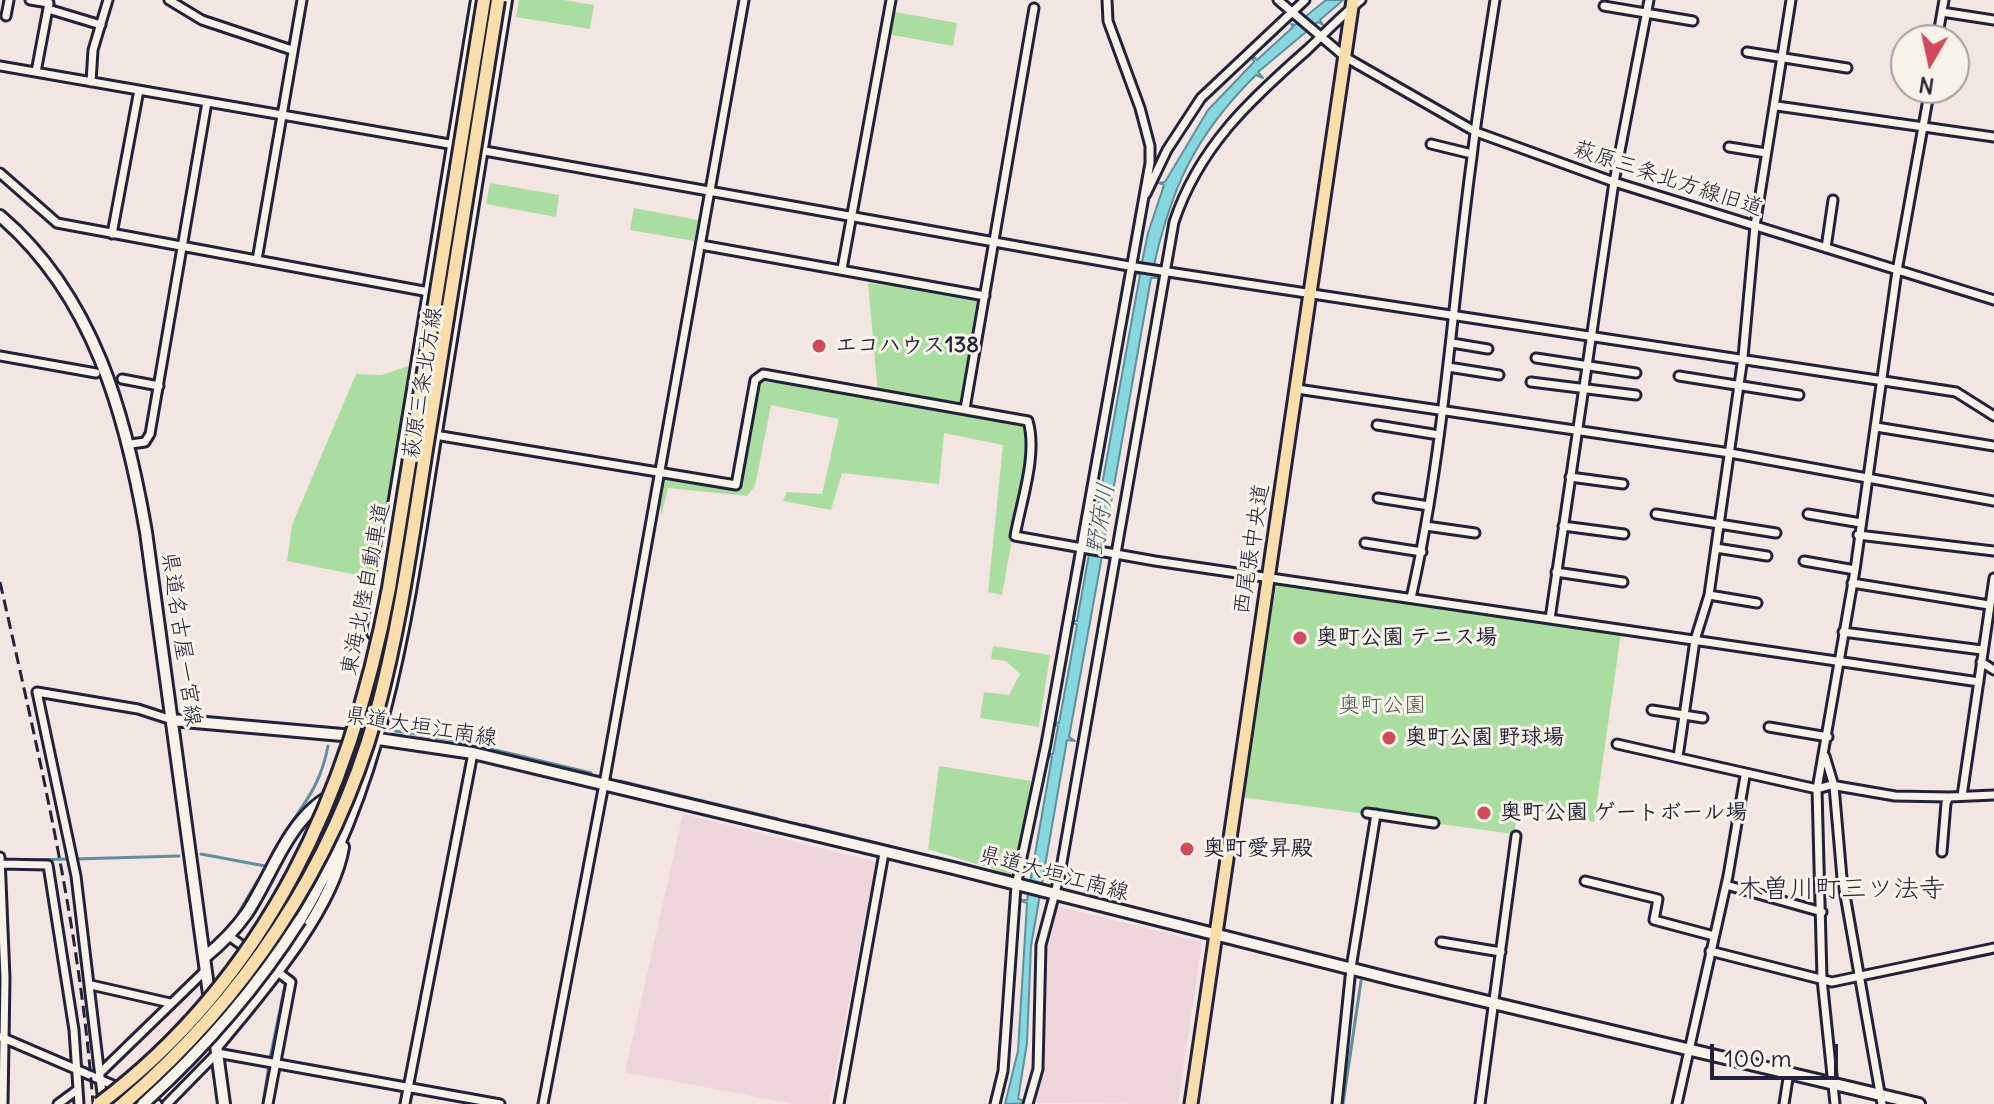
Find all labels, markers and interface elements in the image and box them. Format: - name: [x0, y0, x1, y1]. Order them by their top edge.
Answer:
- north arrow: [1890, 24, 1970, 104]
- text: N: [1917, 71, 1936, 101]
- street label: 萩原三条北方線旧道: [1570, 136, 1766, 222]
- street label: 萩原三条北方線: [398, 305, 448, 461]
- place label: エコハウス138: [835, 333, 979, 359]
- marker: エコハウス138: [810, 337, 828, 355]
- water label: 野府川: [1081, 481, 1121, 557]
- street label: 西尾張中央道: [1229, 482, 1275, 616]
- street label: 東海北陸自動車道: [336, 500, 396, 678]
- street label: 県道名古屋一宮線: [156, 550, 206, 728]
- place label: 奥町公園 テニス場: [1316, 625, 1497, 651]
- marker: 奥町公園 テニス場: [1291, 629, 1309, 647]
- park label: 奥町公園: [1338, 693, 1426, 719]
- street label: 県道大垣江南線: [343, 702, 499, 752]
- place label: 奥町公園 野球場: [1405, 725, 1564, 751]
- marker: 奥町公園 野球場: [1380, 729, 1398, 747]
- place label: 奥町公園 ゲートボール場: [1500, 800, 1747, 826]
- marker: 奥町公園 ゲートボール場: [1475, 804, 1493, 822]
- place label: 奥町愛昇殿: [1203, 836, 1313, 862]
- marker: 奥町愛昇殿: [1178, 840, 1196, 858]
- street label: 県道大垣江南線: [976, 841, 1132, 907]
- district label: 木曽川町三ツ法寺: [1737, 874, 1945, 906]
- scale bar: [1714, 1028, 1842, 1078]
- text: 100 m: [1724, 1043, 1792, 1073]

